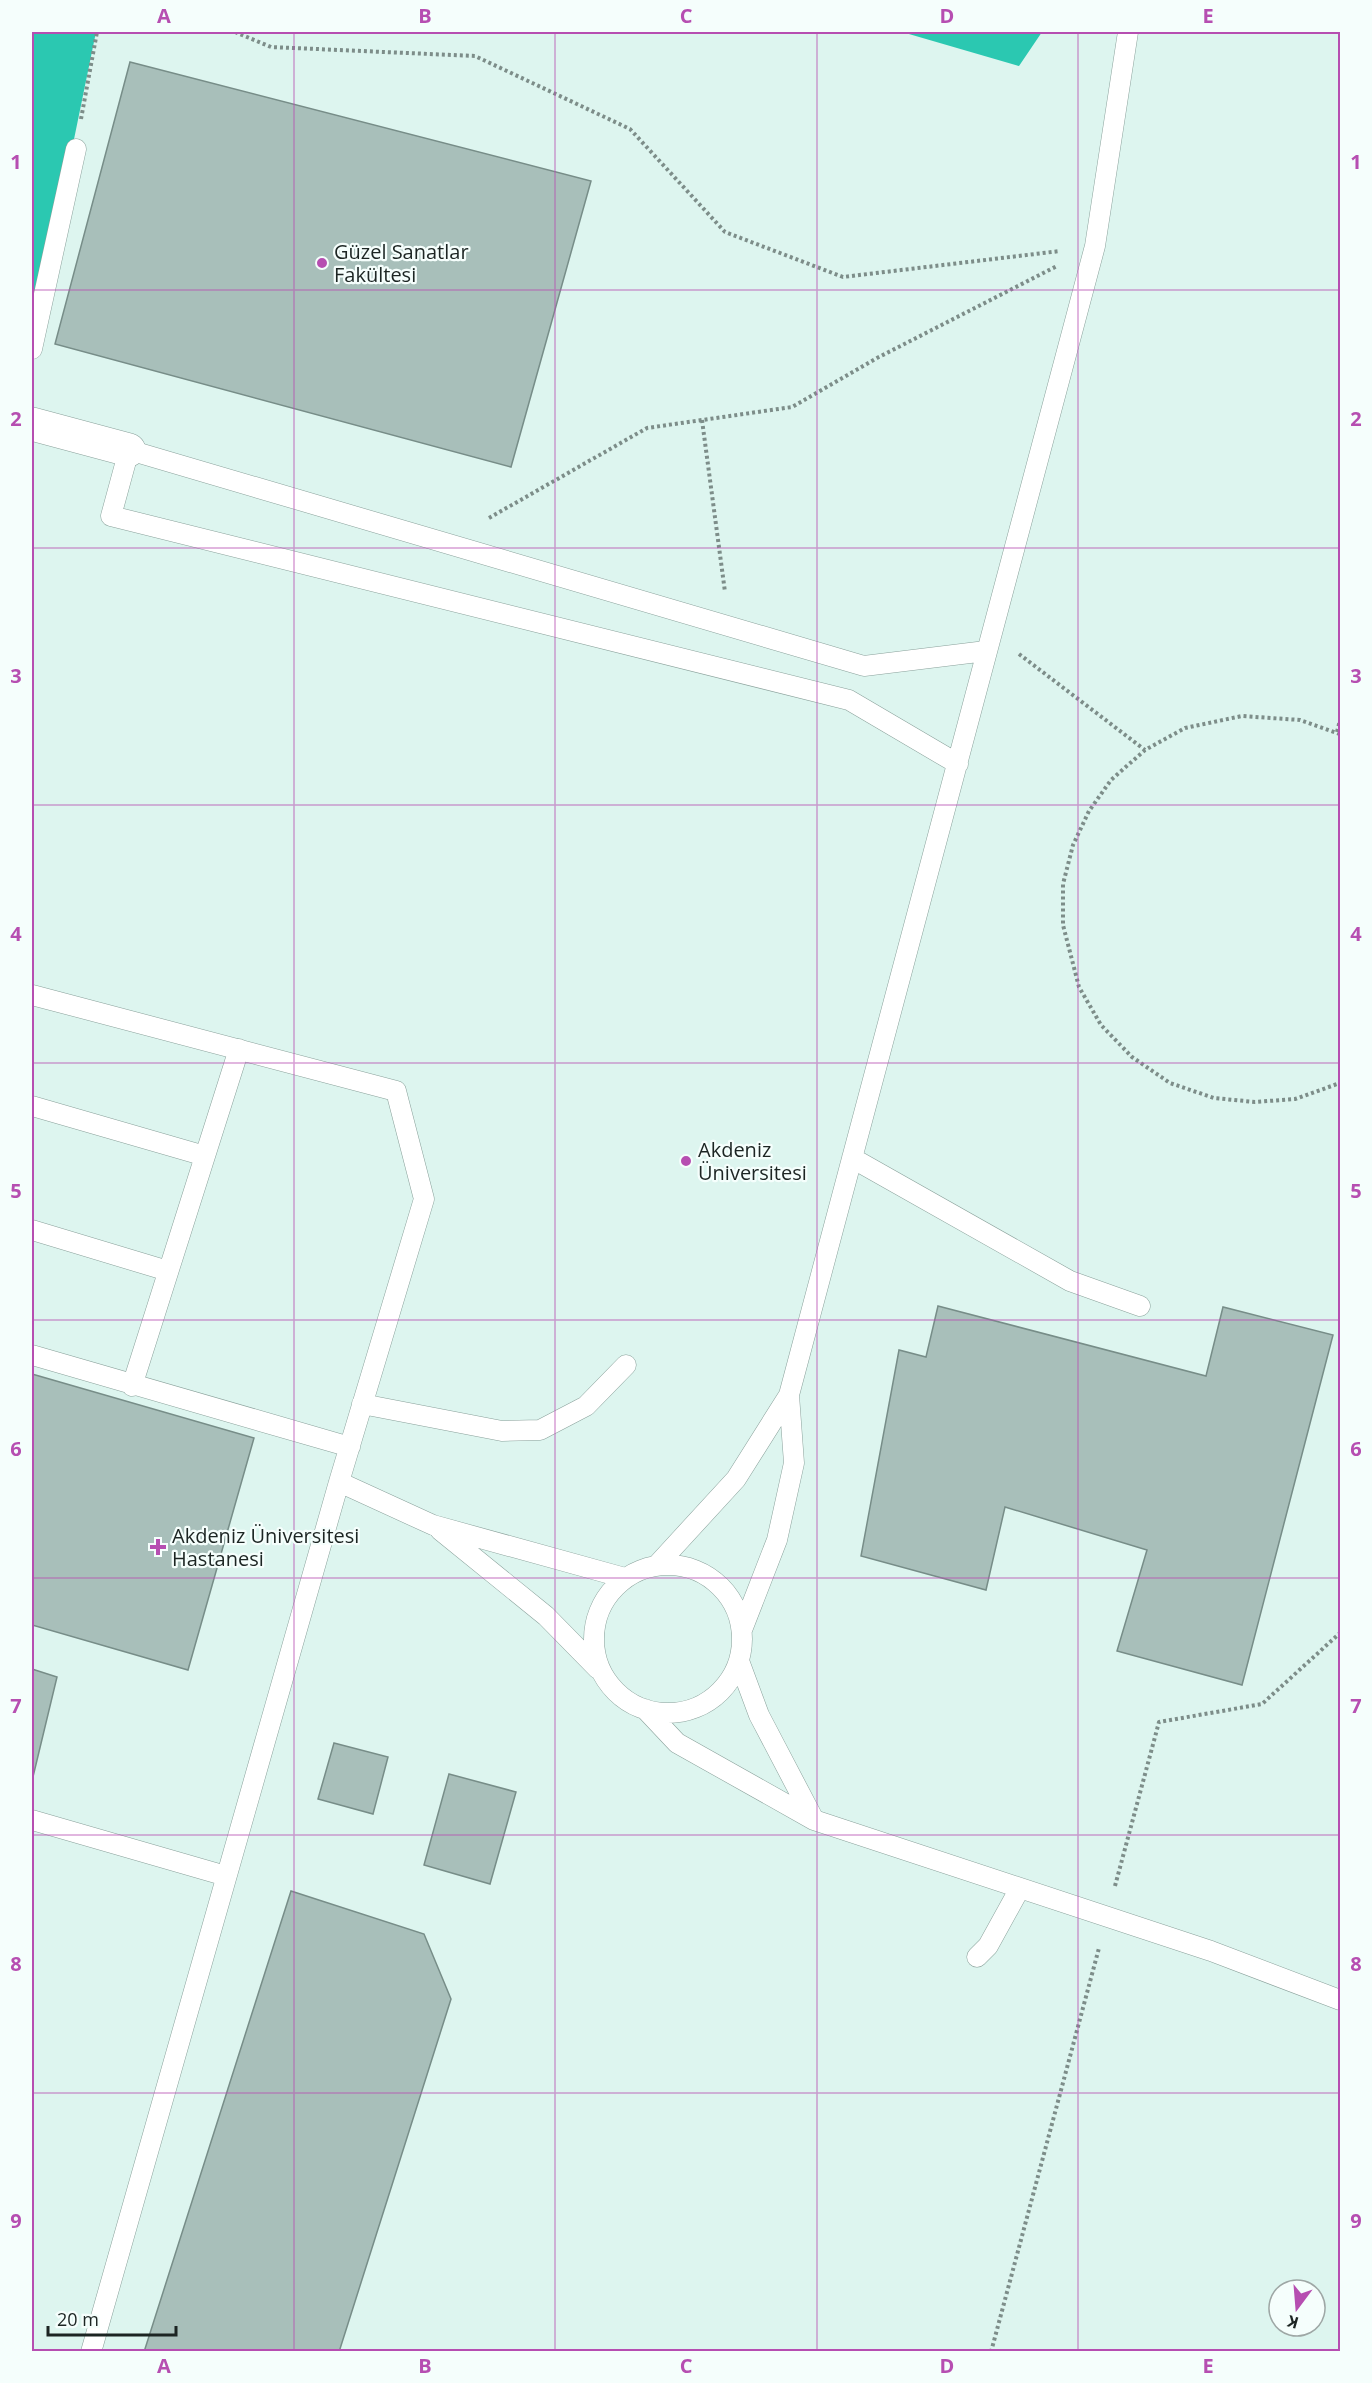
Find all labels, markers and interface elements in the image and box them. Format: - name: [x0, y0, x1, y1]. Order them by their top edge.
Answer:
- text: A: [157, 2, 171, 29]
- text: B: [418, 2, 432, 29]
- text: C: [680, 2, 693, 29]
- text: D: [940, 2, 954, 29]
- text: E: [1202, 2, 1214, 29]
- text: 1: [10, 148, 22, 175]
- text: 1: [1350, 148, 1362, 175]
- place label: Güzel Sanatlar Fakültesi: [334, 238, 469, 288]
- marker: Güzel Sanatlar Fakültesi: [315, 256, 329, 270]
- text: 2: [10, 405, 22, 432]
- text: 2: [1350, 405, 1362, 432]
- text: 3: [10, 662, 22, 689]
- text: 3: [1350, 662, 1362, 689]
- text: 4: [10, 920, 22, 947]
- text: 4: [1350, 920, 1362, 947]
- place label: Akdeniz Üniversitesi: [698, 1136, 807, 1186]
- marker: Akdeniz Üniversitesi: [679, 1154, 693, 1168]
- text: 5: [10, 1177, 22, 1204]
- text: 5: [1350, 1177, 1362, 1204]
- text: 6: [10, 1435, 22, 1462]
- text: 6: [1350, 1435, 1362, 1462]
- place label: Akdeniz Üniversitesi Hastanesi: [172, 1522, 359, 1572]
- marker: Akdeniz Üniversitesi Hastanesi: [149, 1538, 167, 1556]
- text: 7: [10, 1692, 22, 1719]
- text: 7: [1350, 1692, 1362, 1719]
- text: 8: [10, 1950, 22, 1977]
- text: 8: [1350, 1950, 1362, 1977]
- text: 9: [10, 2207, 22, 2234]
- text: 9: [1350, 2207, 1362, 2234]
- north arrow: [1267, 2278, 1327, 2338]
- scale bar: [48, 2299, 176, 2337]
- text: 20 m: [57, 2307, 99, 2331]
- text: K: [1284, 2310, 1301, 2334]
- text: A: [157, 2352, 171, 2379]
- text: B: [418, 2352, 432, 2379]
- text: C: [680, 2352, 693, 2379]
- text: D: [940, 2352, 954, 2379]
- text: E: [1202, 2352, 1214, 2379]

